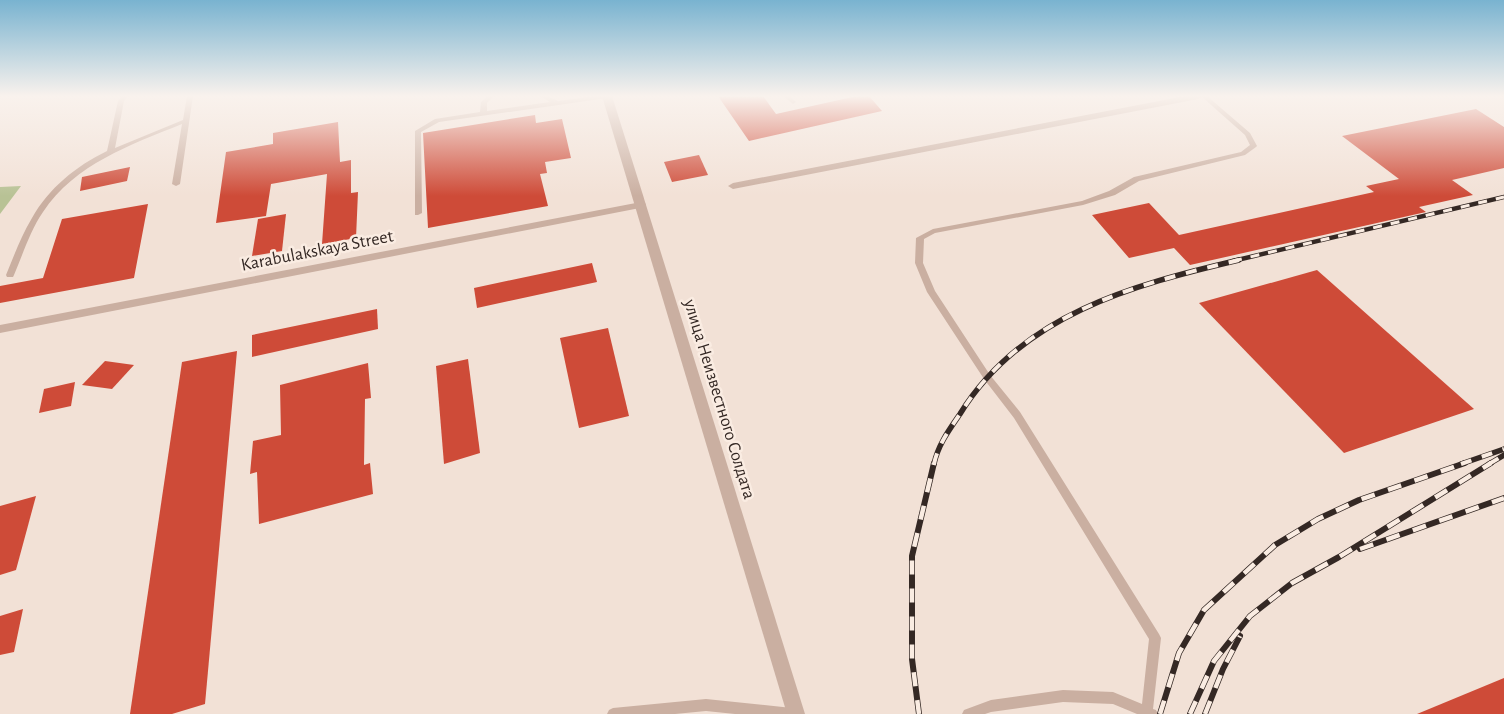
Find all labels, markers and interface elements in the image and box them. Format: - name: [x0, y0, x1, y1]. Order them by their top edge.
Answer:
- street label: Karabulakskaya Street: [239, 227, 395, 275]
- street label: улица Неизвестного Солдата: [680, 296, 758, 501]

